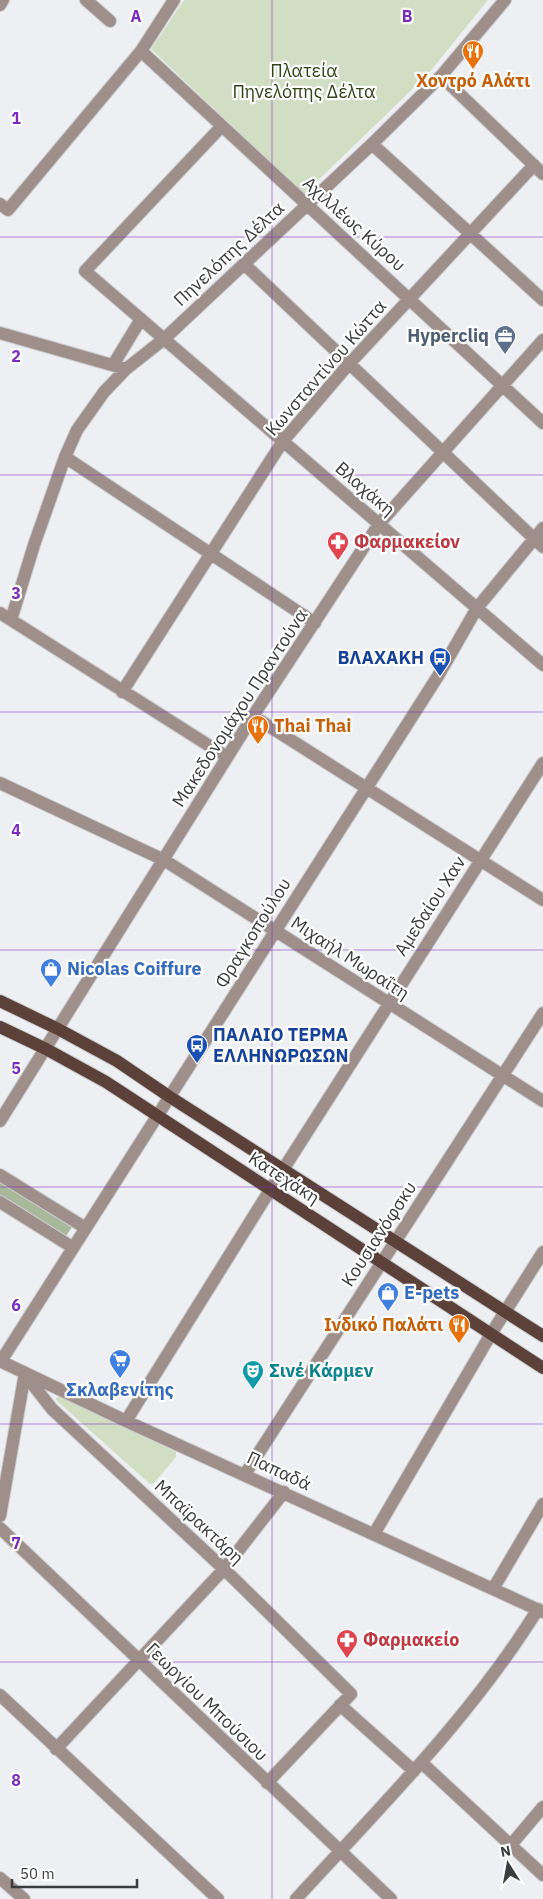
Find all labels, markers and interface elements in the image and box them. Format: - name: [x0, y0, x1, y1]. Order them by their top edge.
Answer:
- text: A: [131, 6, 142, 26]
- text: B: [402, 6, 413, 26]
- restaurant icon: Χοντρό Αλάτι: [461, 39, 485, 70]
- park label: Πλατεία Πηνελόπης Δέλτα: [232, 59, 376, 103]
- place label: Χοντρό Αλάτι: [416, 69, 530, 92]
- text: 1: [11, 108, 21, 128]
- street label: Αχιλλέως Κύρου: [298, 171, 411, 276]
- street label: Πηνελόπης Δέλτα: [168, 196, 289, 311]
- street label: Κωνσταντίνου Κώττα: [260, 295, 391, 441]
- place label: Hypercliq: [407, 324, 489, 347]
- office icon: Hypercliq: [493, 324, 517, 355]
- text: 2: [11, 346, 21, 366]
- street label: Βλαχάκη: [331, 456, 400, 521]
- pharmacy icon: Φαρμακείον: [326, 530, 350, 561]
- place label: Φαρμακείον: [354, 530, 460, 553]
- text: 3: [11, 583, 21, 603]
- street label: Μακεδονομάχου Πραντούνα: [167, 604, 312, 811]
- place label: ΒΛΑΧΑΚΗ: [337, 646, 424, 669]
- bus stop icon: ΒΛΑΧΑΚΗ: [428, 646, 452, 677]
- restaurant icon: Thai Thai: [246, 714, 270, 745]
- place label: Thai Thai: [274, 714, 352, 737]
- text: 4: [11, 820, 21, 840]
- street label: Αμεδαίου Χαν: [389, 852, 470, 960]
- street label: Φραγκοπούλου: [209, 873, 296, 992]
- street label: Μιχαήλ Μωραΐτη: [287, 911, 414, 1004]
- shop icon: Nicolas Coiffure: [39, 957, 63, 988]
- place label: Nicolas Coiffure: [67, 957, 202, 980]
- place label: ΠΑΛΑΙΟ ΤΕΡΜΑ ΕΛΛΗΝΩΡΩΣΩΝ: [213, 1023, 349, 1067]
- bus stop icon: ΠΑΛΑΙΟ ΤΕΡΜΑ ΕΛΛΗΝΩΡΩΣΩΝ: [185, 1033, 209, 1064]
- text: 5: [11, 1058, 21, 1078]
- street label: Κατεχάκη: [244, 1146, 324, 1209]
- street label: Κουσιανόφσκυ: [336, 1177, 421, 1291]
- shop icon: E-pets: [376, 1281, 400, 1312]
- place label: E-pets: [404, 1281, 459, 1304]
- text: 6: [11, 1295, 21, 1315]
- place label: Ινδικό Παλάτι: [324, 1313, 443, 1336]
- restaurant icon: Ινδικό Παλάτι: [447, 1313, 471, 1344]
- supermarket icon: Σκλαβενίτης: [108, 1348, 132, 1379]
- theatre icon: Σινέ Κάρμεν: [241, 1359, 265, 1390]
- place label: Σινέ Κάρμεν: [269, 1359, 374, 1382]
- place label: Σκλαβενίτης: [66, 1378, 174, 1401]
- street label: Παπαδά: [243, 1446, 315, 1495]
- street label: Μπαϊρακτάρη: [150, 1474, 249, 1569]
- text: 7: [11, 1533, 21, 1553]
- pharmacy icon: Φαρμακείο: [335, 1628, 359, 1659]
- place label: Φαρμακείο: [363, 1628, 459, 1651]
- street label: Γεωργίου Μπούσιου: [142, 1638, 273, 1766]
- text: 8: [11, 1770, 21, 1790]
- north arrow: [483, 1839, 533, 1889]
- text: N: [499, 1841, 512, 1861]
- scale bar: [12, 1856, 138, 1888]
- text: 50 m: [20, 1864, 55, 1883]

